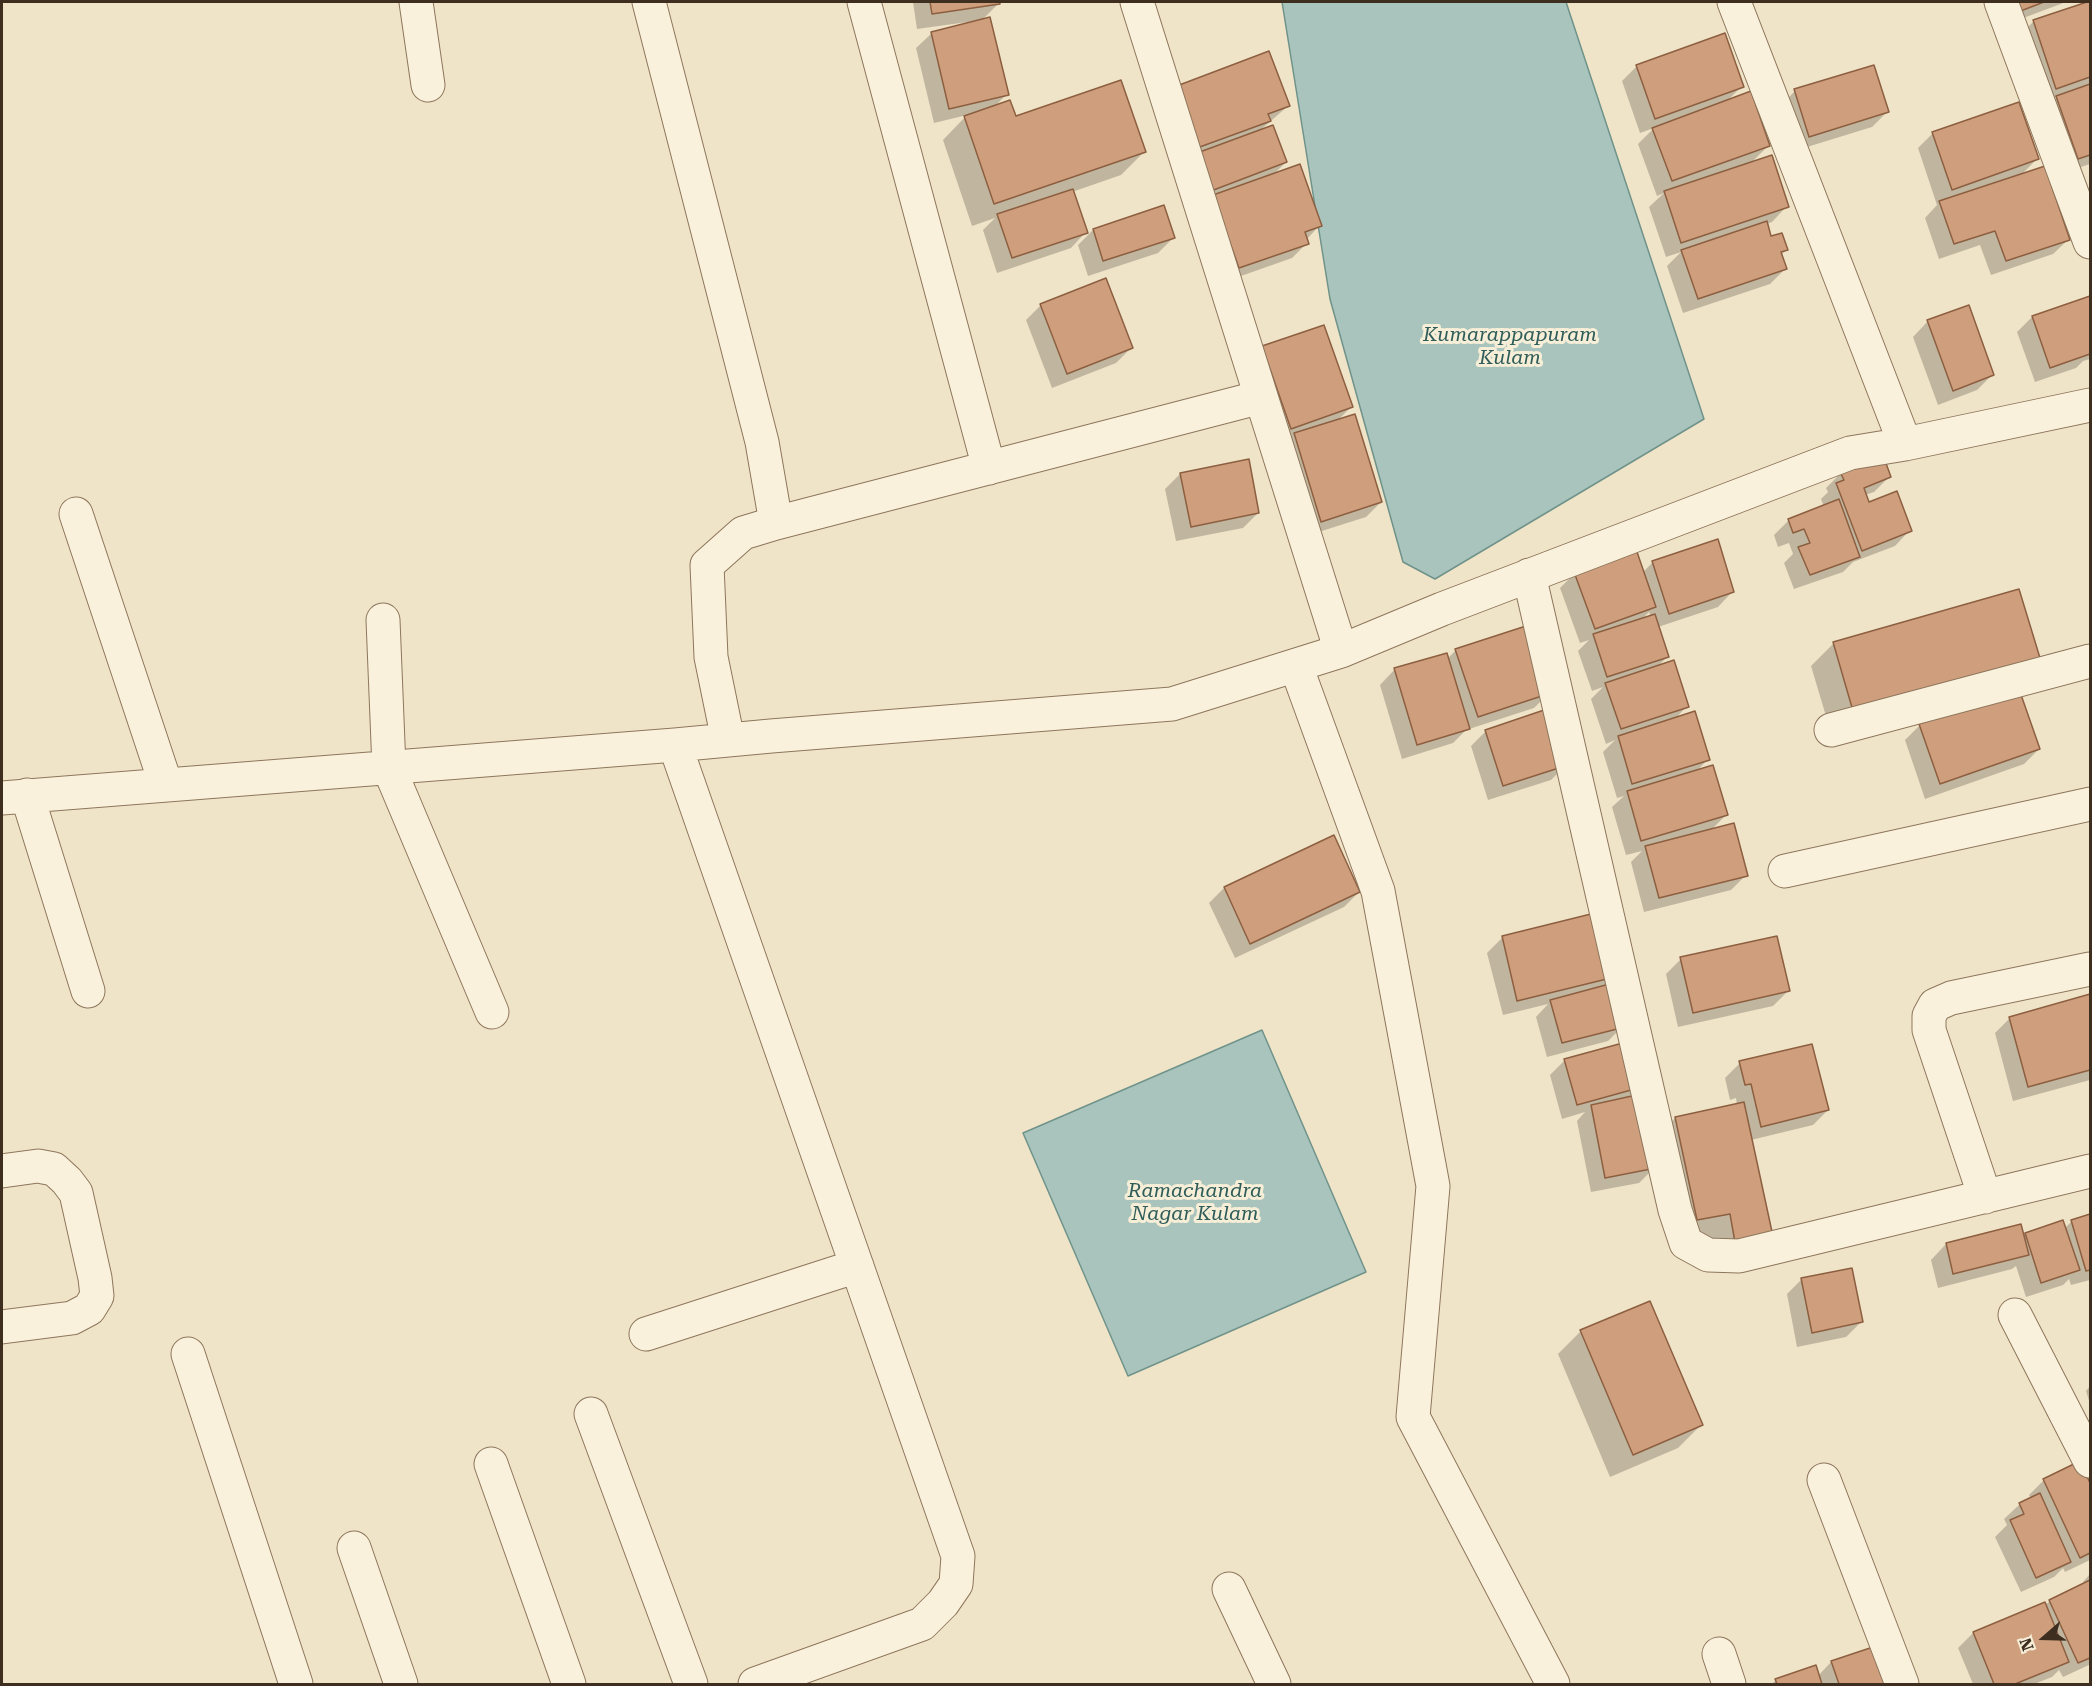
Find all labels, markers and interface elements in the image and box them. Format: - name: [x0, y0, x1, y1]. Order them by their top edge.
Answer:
- water label: Kumarappapuram Kulam: [1423, 323, 1597, 370]
- water label: Ramachandra Nagar Kulam: [1128, 1179, 1262, 1226]
- north arrow: [2014, 1608, 2074, 1668]
- text: N: [2016, 1635, 2038, 1653]

